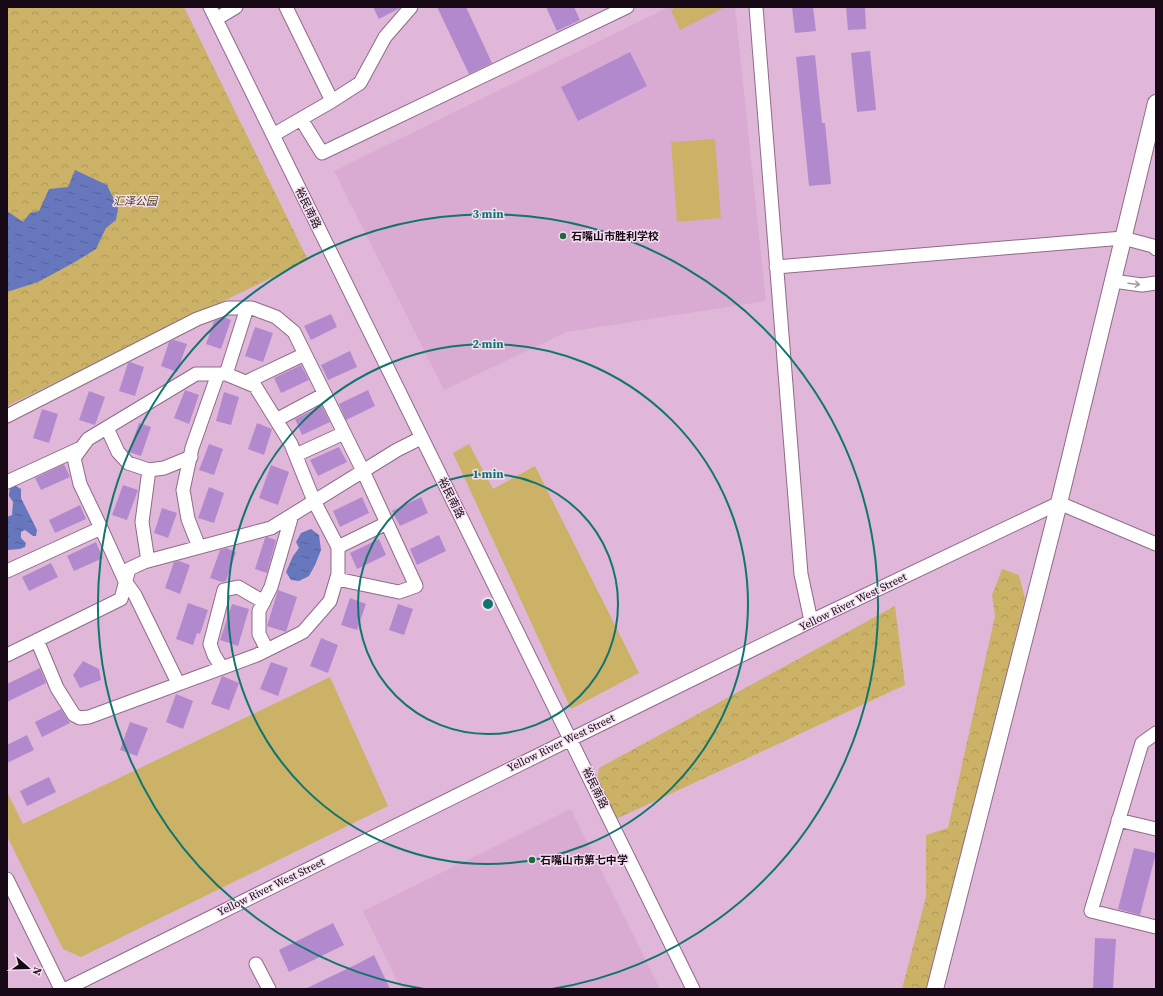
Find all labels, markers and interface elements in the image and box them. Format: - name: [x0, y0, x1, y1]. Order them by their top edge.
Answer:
- street label: 裕民南路: [292, 185, 324, 231]
- park label: 汇泽公园: [113, 194, 159, 209]
- text: 3 min: [472, 206, 504, 222]
- place label: 石嘴山市胜利学校: [571, 229, 659, 244]
- marker: 石嘴山市胜利学校: [558, 231, 568, 241]
- one-way arrow: [1127, 280, 1140, 288]
- text: 2 min: [472, 336, 504, 352]
- text: 1 min: [472, 466, 504, 482]
- street label: 裕民南路: [434, 475, 468, 521]
- street label: Yellow River West Street: [797, 569, 910, 635]
- centre of rings: [481, 597, 495, 611]
- street label: Yellow River West Street: [505, 710, 618, 776]
- street label: 裕民南路: [579, 765, 611, 811]
- place label: 石嘴山市第七中学: [540, 853, 628, 868]
- street label: Yellow River West Street: [215, 854, 328, 920]
- marker: 石嘴山市第七中学: [527, 855, 537, 865]
- north arrow: [8, 948, 48, 988]
- text: N: [29, 965, 45, 978]

